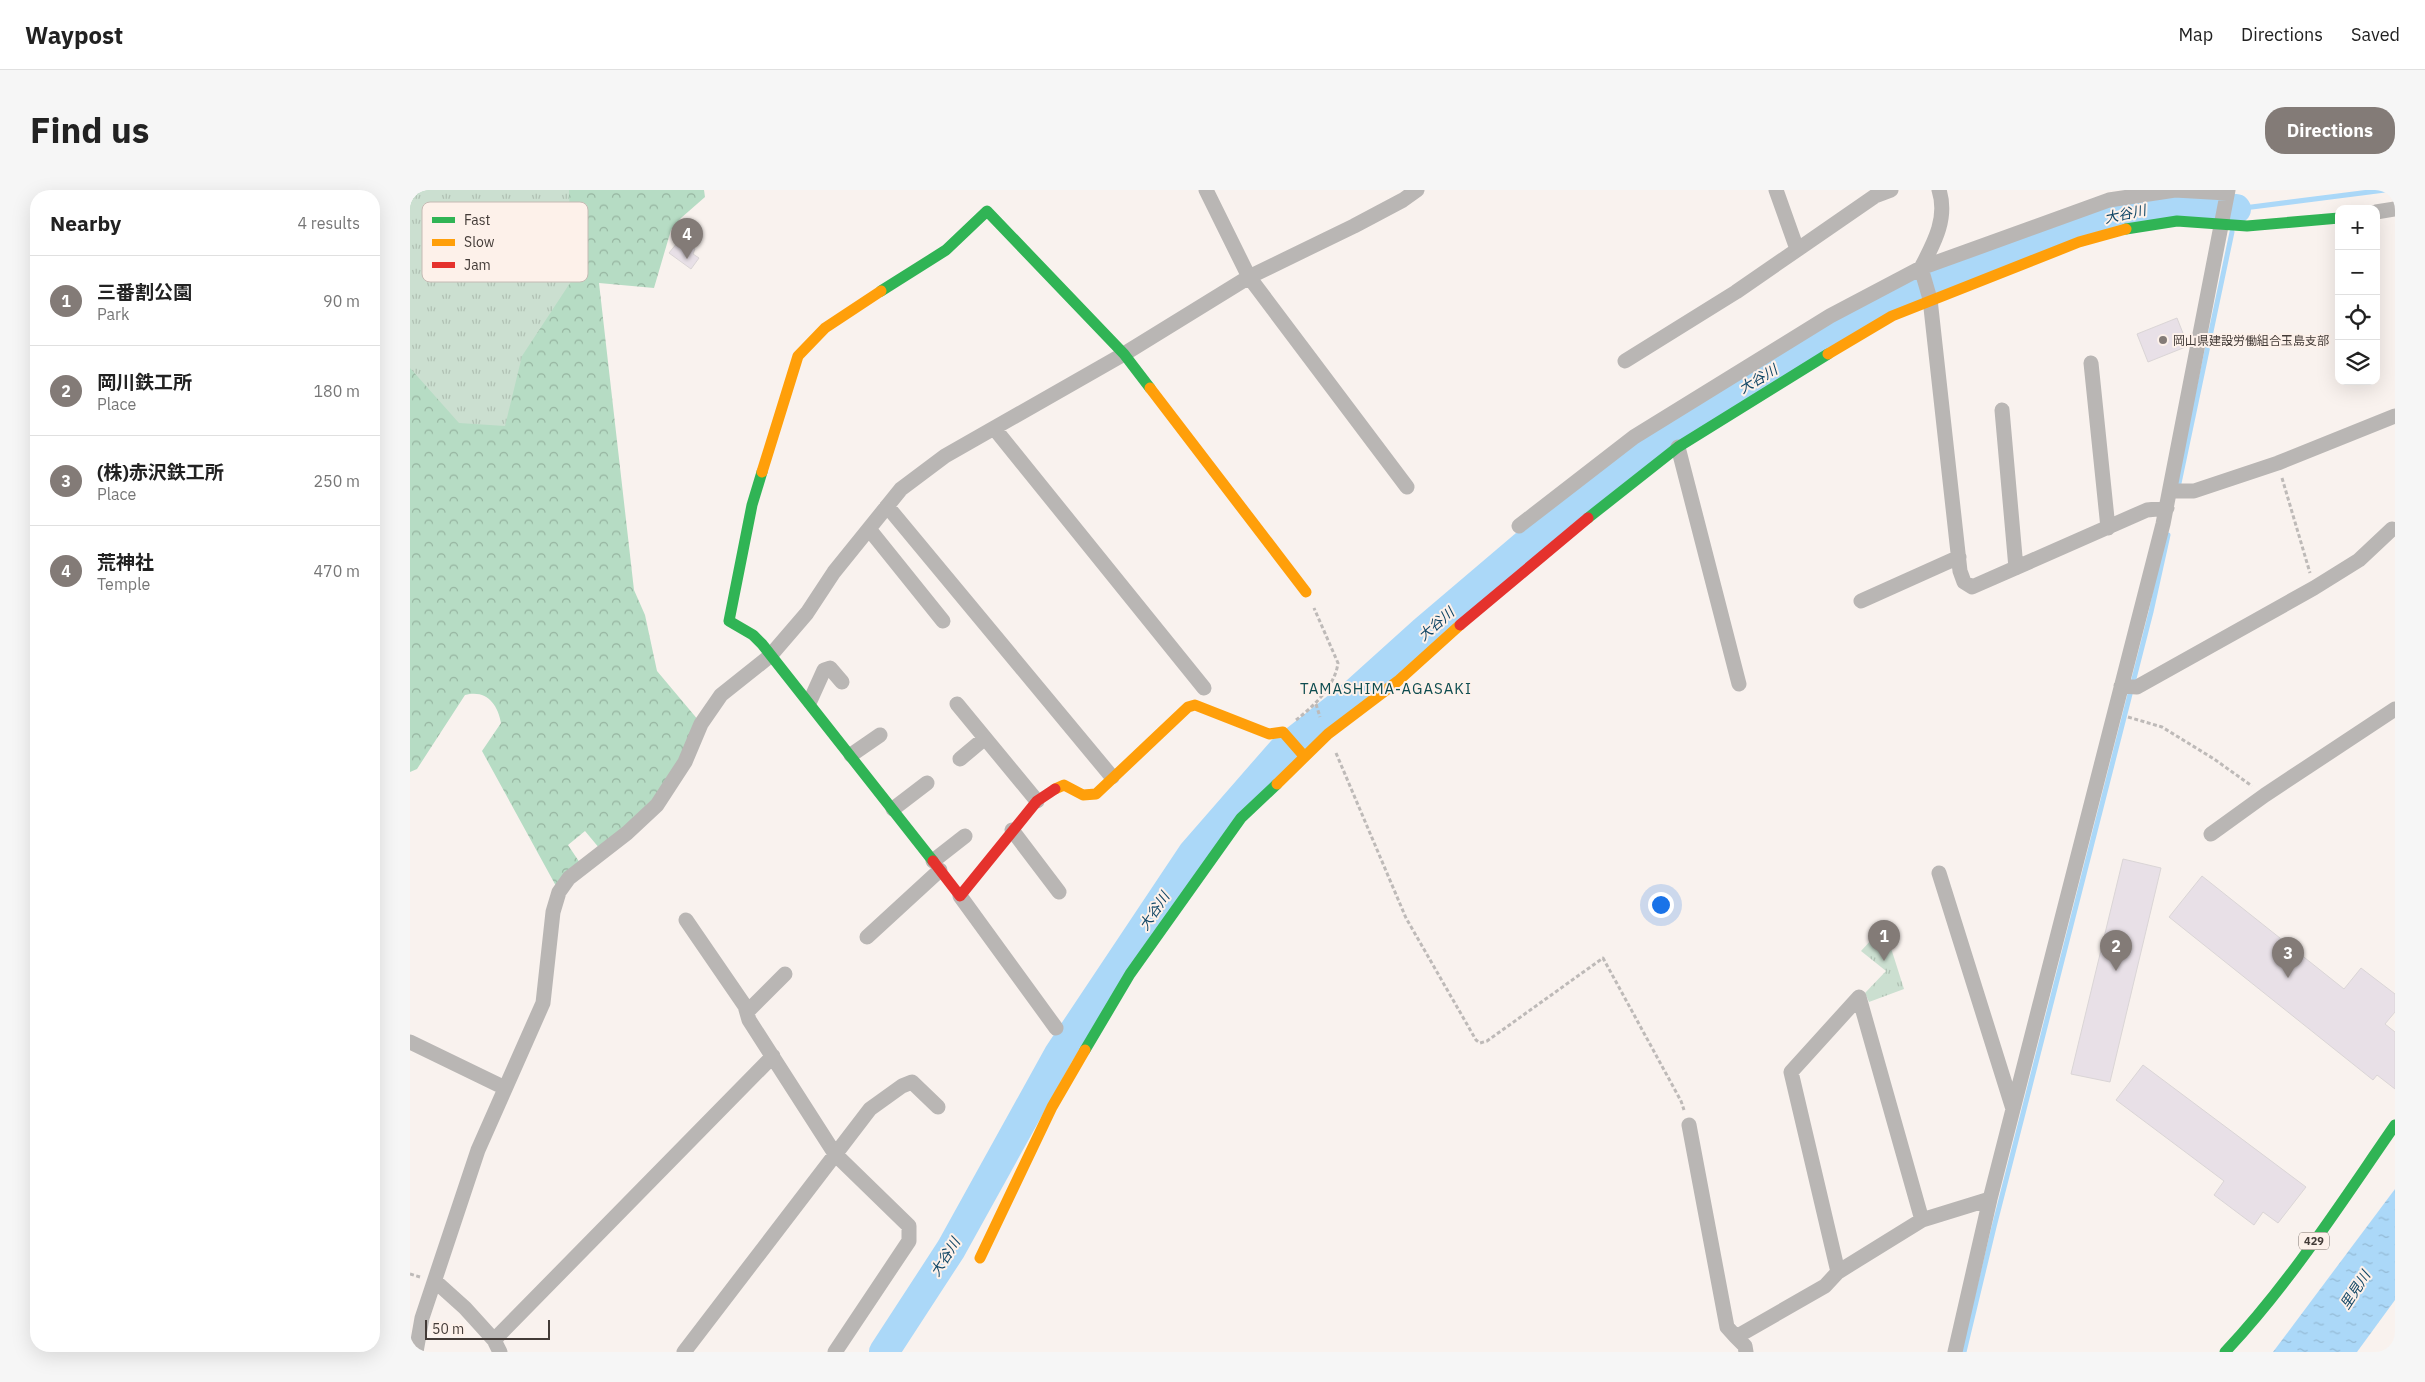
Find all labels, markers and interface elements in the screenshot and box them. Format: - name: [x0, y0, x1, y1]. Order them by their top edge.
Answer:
- text: Waypost: [25, 19, 123, 51]
- text: Map: [2178, 23, 2213, 46]
- text: Directions: [2241, 23, 2323, 46]
- text: Saved: [2351, 23, 2400, 46]
- text: Find us: [30, 107, 149, 153]
- button: Directions: [2265, 107, 2395, 154]
- water label: 大谷川: [2103, 200, 2149, 227]
- legend: [422, 202, 588, 282]
- map controls: [2335, 205, 2380, 385]
- button: +: [2335, 205, 2380, 250]
- text: Nearby: [50, 209, 121, 237]
- text: Fast: [464, 211, 490, 229]
- text: 4 results: [297, 213, 360, 233]
- pin: 4: [671, 218, 703, 259]
- text: Slow: [464, 233, 495, 251]
- button: −: [2335, 250, 2380, 295]
- text: Jam: [464, 256, 491, 274]
- text: 三番割公園: [97, 280, 192, 304]
- text: 1: [61, 291, 71, 311]
- text: 90 m: [323, 291, 360, 311]
- button: locate: [2335, 295, 2380, 340]
- text: Park: [97, 304, 129, 324]
- place label: 岡山県建設労働組合玉島支部: [2173, 333, 2329, 348]
- marker: 岡山県建設労働組合玉島支部: [2157, 334, 2169, 346]
- button: layers: [2335, 340, 2380, 385]
- water label: 大谷川: [1735, 359, 1782, 398]
- text: 岡川鉄工所: [97, 370, 192, 394]
- text: 2: [61, 381, 71, 401]
- text: 180 m: [313, 381, 360, 401]
- text: Place: [97, 394, 136, 414]
- text: (株)赤沢鉄工所: [97, 460, 224, 484]
- text: 3: [61, 471, 71, 491]
- text: 250 m: [313, 471, 360, 491]
- text: Place: [97, 484, 136, 504]
- text: 荒神社: [97, 550, 154, 574]
- text: 4: [61, 561, 71, 581]
- text: 470 m: [313, 561, 360, 581]
- text: Temple: [97, 574, 150, 594]
- water label: 大谷川: [1414, 602, 1459, 645]
- district label: TAMASHIMA-AGASAKI: [1300, 679, 1472, 698]
- water label: 大谷川: [1135, 887, 1174, 933]
- your location: [1648, 892, 1674, 918]
- pin: 1: [1868, 920, 1900, 961]
- pin: 2: [2100, 930, 2132, 971]
- pin: 3: [2272, 937, 2304, 978]
- road number: 429: [2299, 1232, 2329, 1250]
- water label: 大谷川: [926, 1233, 965, 1280]
- water label: 里見川: [2336, 1266, 2375, 1313]
- scale bar: [425, 1317, 550, 1340]
- text: 50 m: [432, 1320, 464, 1338]

